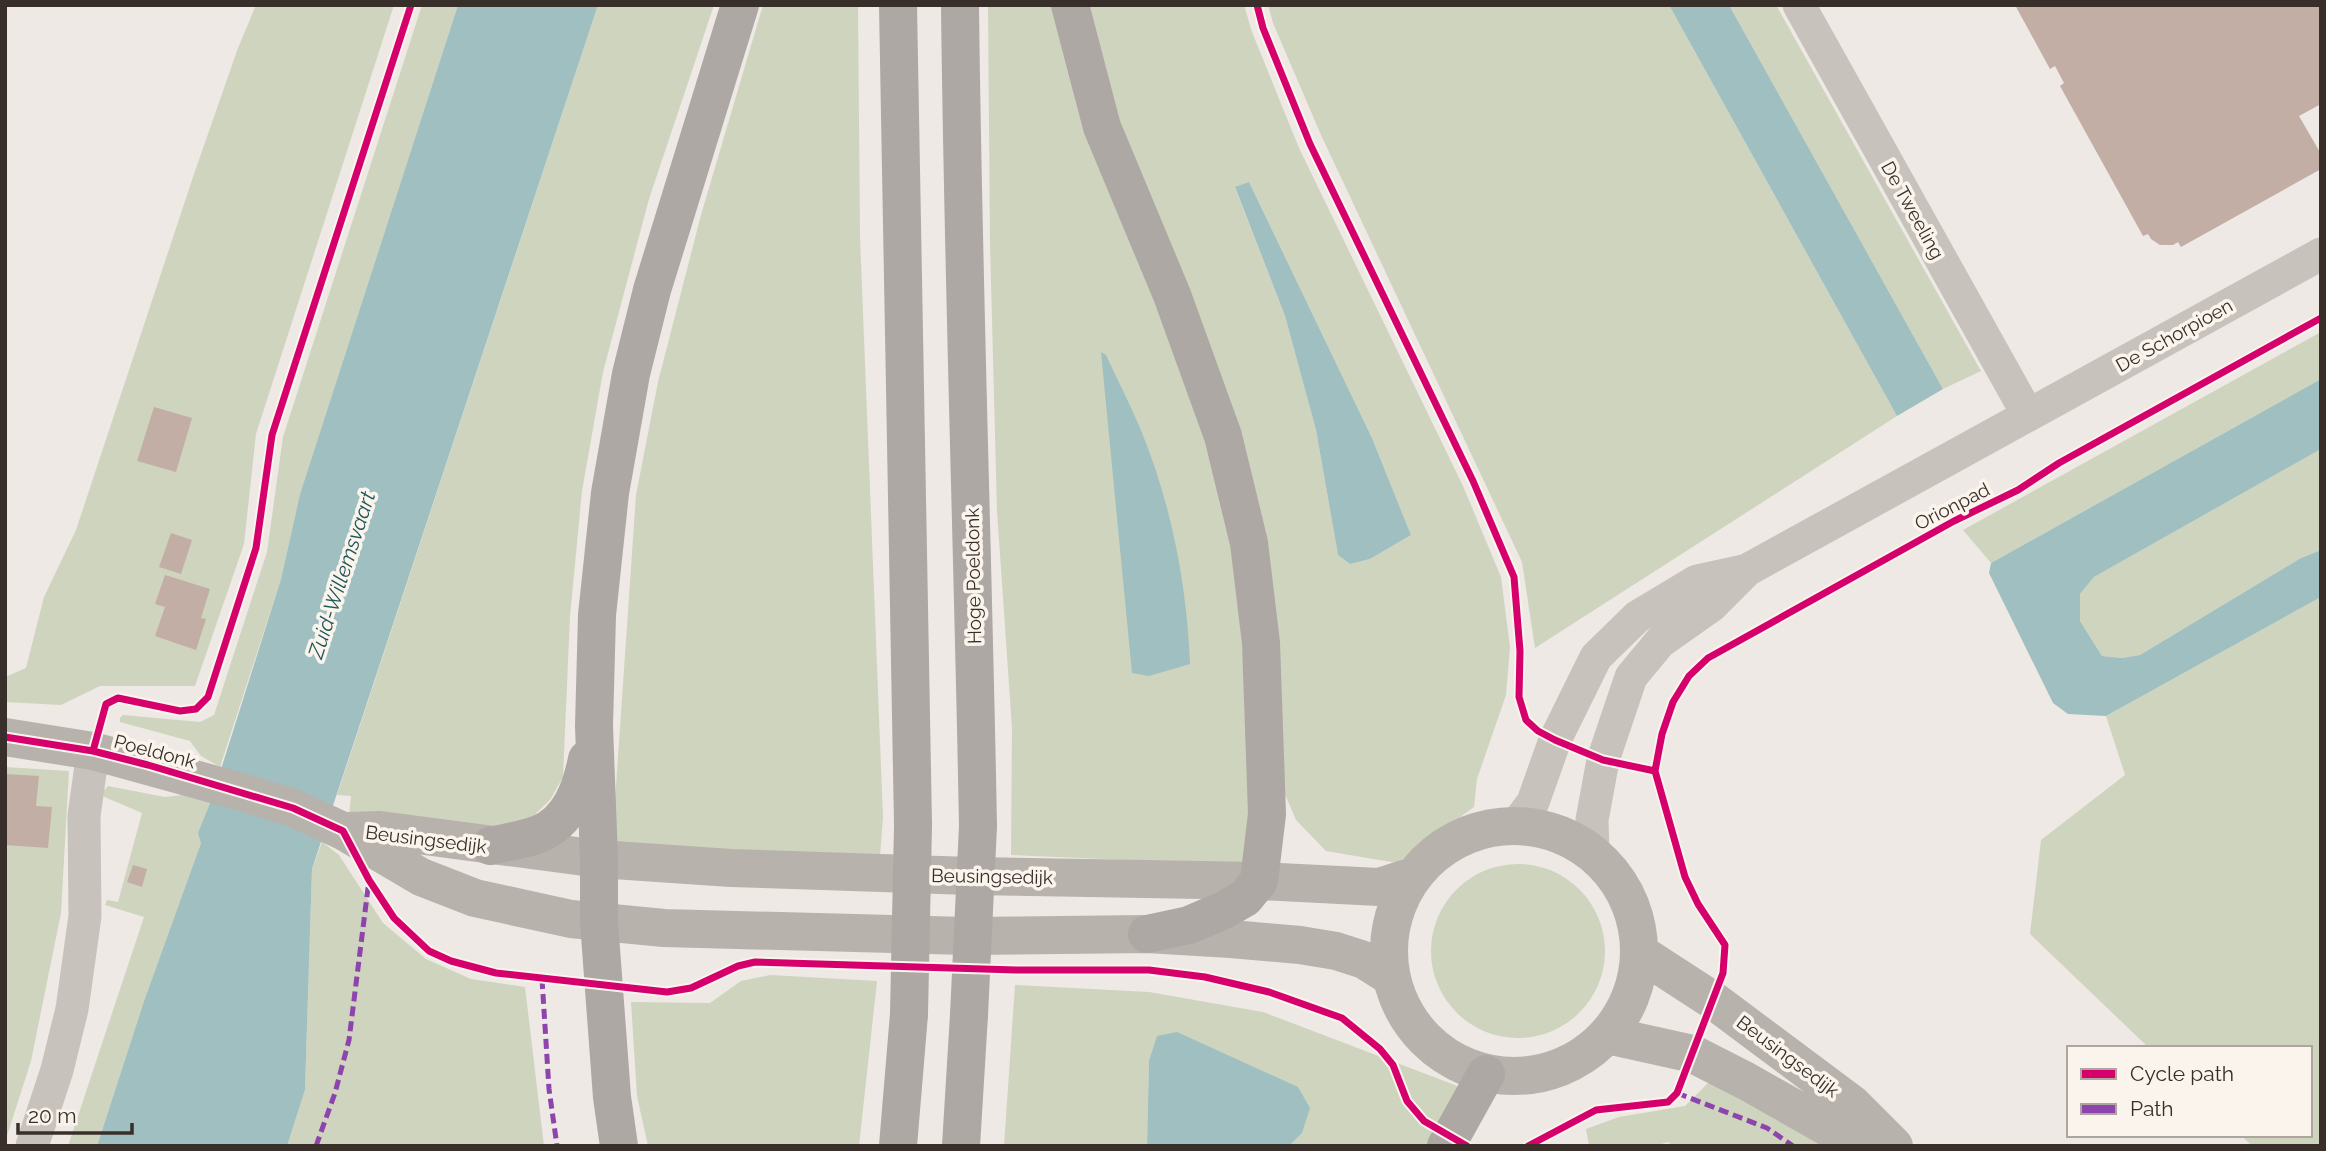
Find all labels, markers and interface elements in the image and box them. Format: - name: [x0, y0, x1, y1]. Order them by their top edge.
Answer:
- street label: De Tweeling: [1877, 157, 1949, 263]
- street label: De Schorpioen: [2112, 294, 2236, 376]
- street label: Orionpad: [1911, 478, 1993, 534]
- water label: Zuid-Willemsvaart: [302, 488, 380, 662]
- street label: Hoge Poeldonk: [961, 508, 985, 644]
- street label: Poeldonk: [112, 730, 198, 772]
- street label: Beusingsedijk: [364, 821, 488, 857]
- street label: Beusingsedijk: [931, 864, 1053, 888]
- street label: Beusingsedijk: [1733, 1011, 1843, 1101]
- legend: [2067, 1046, 2312, 1137]
- text: Cycle path: [2130, 1061, 2234, 1086]
- scale bar: [18, 1092, 131, 1136]
- text: Path: [2130, 1096, 2174, 1121]
- text: 20 m: [28, 1103, 76, 1128]

